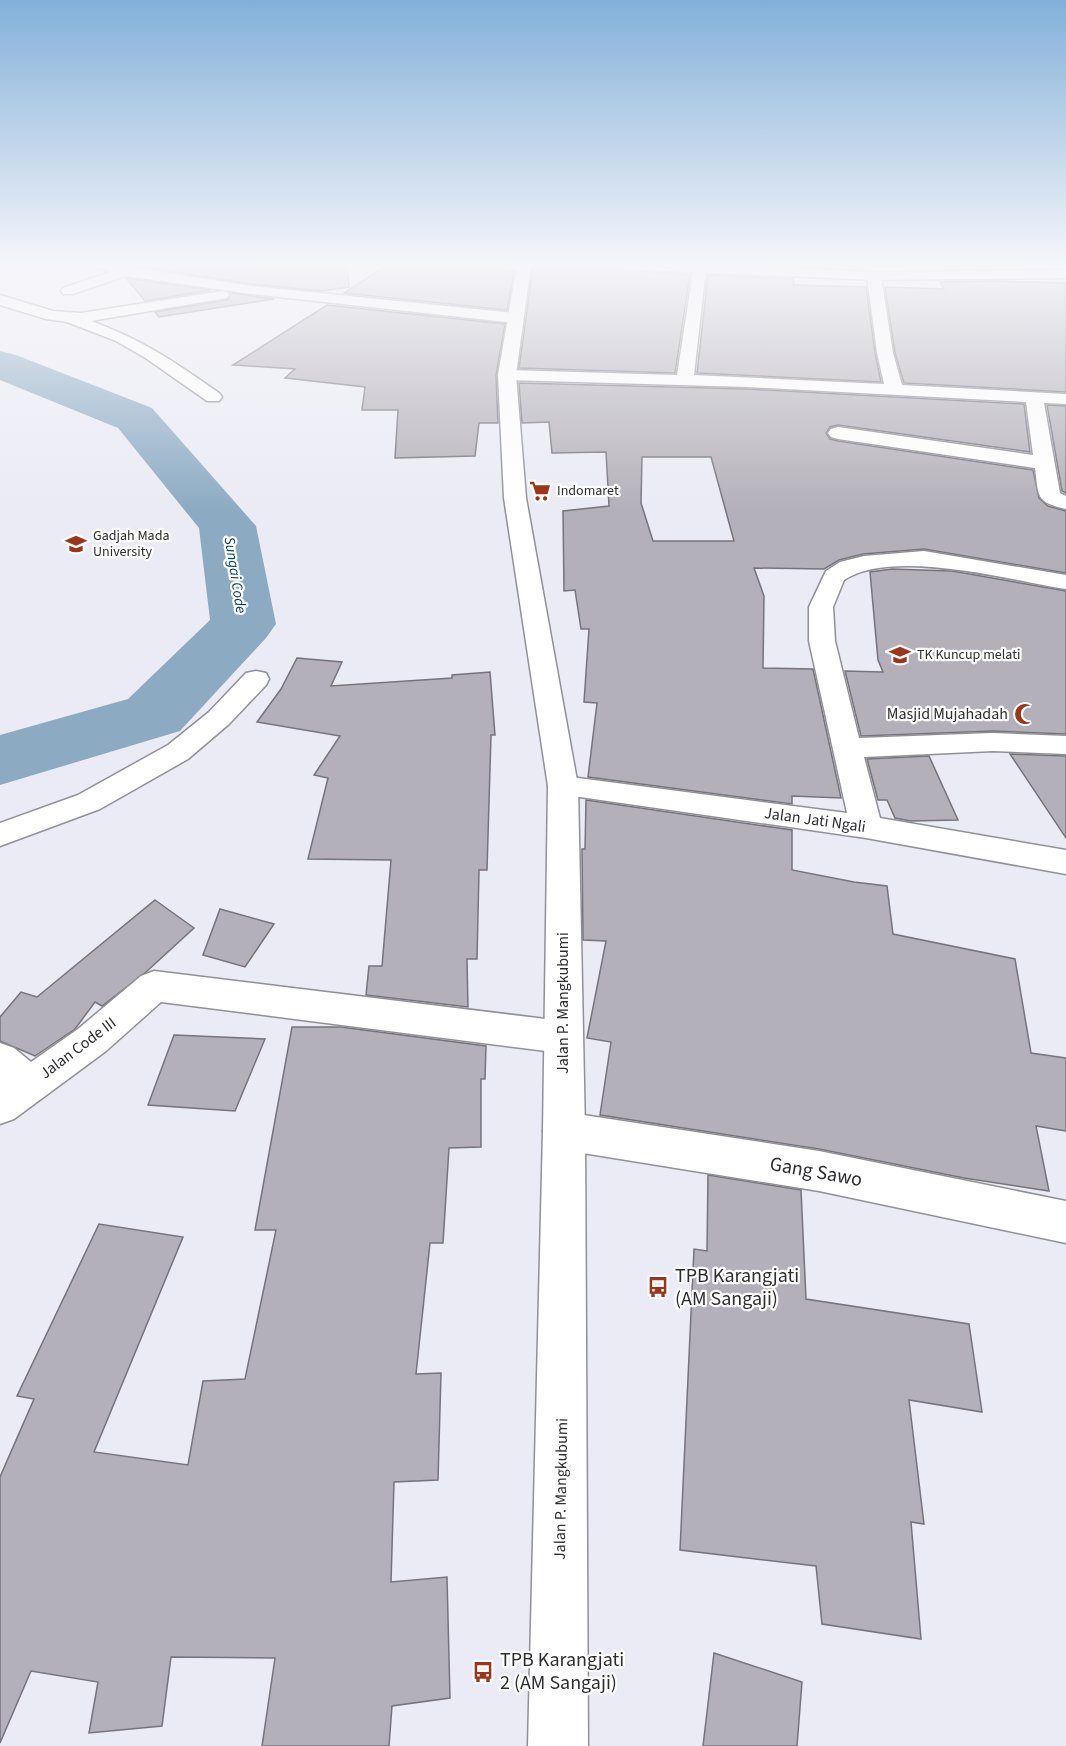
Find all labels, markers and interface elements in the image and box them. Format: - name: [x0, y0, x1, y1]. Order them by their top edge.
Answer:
- supermarket icon: Indomaret: [528, 479, 552, 503]
- place label: Indomaret: [557, 481, 619, 501]
- place label: Gadjah Mada University: [93, 526, 169, 562]
- school or university icon: Gadjah Mada University: [64, 532, 88, 556]
- water label: Sungai Code: [219, 535, 251, 615]
- school or university icon: TK Kuncup melati: [888, 643, 912, 667]
- place label: TK Kuncup melati: [917, 645, 1020, 665]
- mosque icon: Masjid Mujahadah: [1013, 702, 1037, 726]
- place label: Masjid Mujahadah: [887, 703, 1008, 725]
- street label: Jalan Jati Ngali: [763, 802, 867, 838]
- street label: Jalan P. Mangkubumi: [552, 932, 574, 1074]
- street label: Jalan Code III: [35, 1012, 121, 1084]
- street label: Gang Sawo: [768, 1150, 864, 1194]
- place label: TPB Karangjati (AM Sangaji): [675, 1262, 799, 1313]
- bus stop icon: TPB Karangjati (AM Sangaji): [646, 1275, 670, 1299]
- street label: Jalan P. Mangkubumi: [549, 1418, 573, 1560]
- place label: TPB Karangjati 2 (AM Sangaji): [500, 1646, 624, 1697]
- bus stop icon: TPB Karangjati 2 (AM Sangaji): [471, 1660, 495, 1684]

